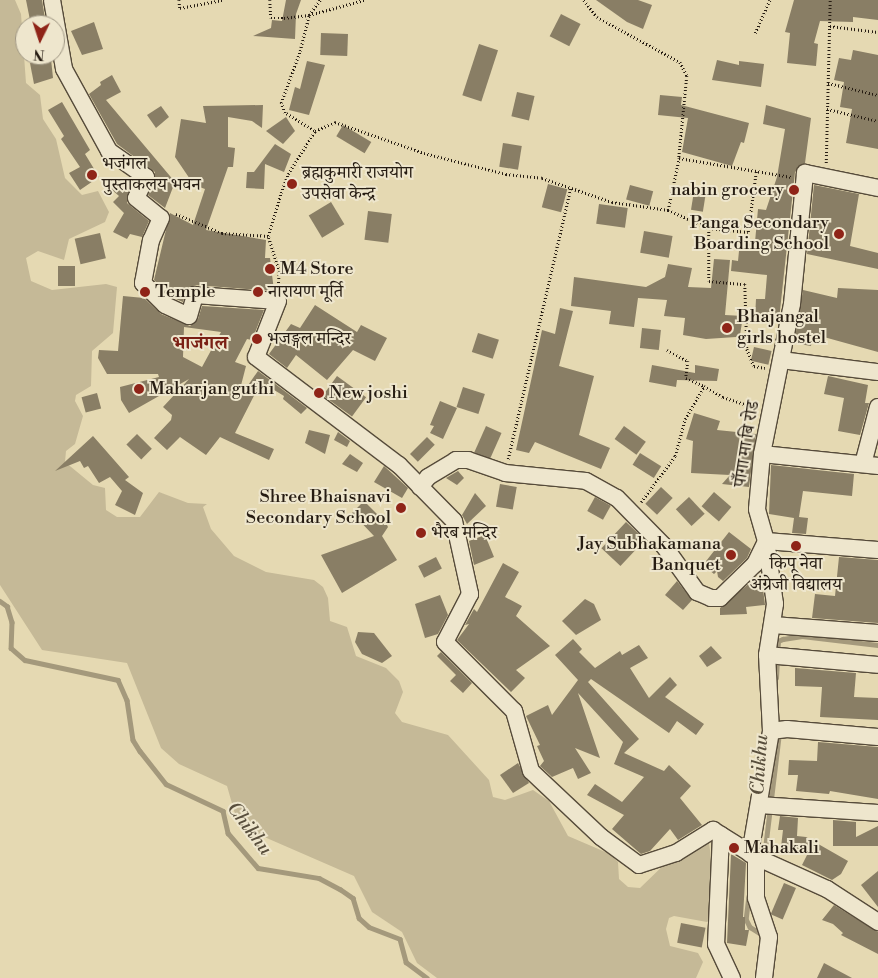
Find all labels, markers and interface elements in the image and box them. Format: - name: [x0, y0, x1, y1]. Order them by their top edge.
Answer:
- north arrow: [15, 15, 65, 65]
- text: N: [33, 45, 45, 63]
- place label: भजंगल पुस्ताकलय भवन: [102, 154, 201, 196]
- place label: ब्रह्मकुमारी राजयोग उपसेवा केन्द्र: [302, 163, 413, 205]
- marker: भजंगल पुस्ताकलय भवन: [86, 169, 98, 181]
- marker: ब्रह्मकुमारी राजयोग उपसेवा केन्द्र: [286, 178, 298, 190]
- place label: nabin grocery: [671, 179, 784, 201]
- marker: nabin grocery: [788, 184, 800, 196]
- place label: Panga Secondary Boarding School: [690, 213, 829, 255]
- marker: Panga Secondary Boarding School: [833, 228, 845, 240]
- place label: M4 Store: [280, 258, 354, 280]
- marker: M4 Store: [264, 263, 276, 275]
- place label: Temple: [155, 281, 216, 303]
- place label: नारायण मूर्ति: [268, 281, 343, 303]
- marker: Temple: [139, 286, 151, 298]
- marker: नारायण मूर्ति: [252, 286, 264, 298]
- place label: Bhajangal girls hostel: [737, 307, 826, 350]
- marker: Bhajangal girls hostel: [721, 322, 733, 334]
- place label: भजङ्गल मन्दिर: [267, 328, 351, 350]
- district label: भाजंगल: [172, 333, 228, 355]
- marker: भजङ्गल मन्दिर: [251, 333, 263, 345]
- place label: Maharjan guthi: [149, 378, 274, 400]
- place label: New joshi: [329, 382, 408, 404]
- marker: Maharjan guthi: [133, 383, 145, 395]
- marker: New joshi: [313, 387, 325, 399]
- street label: पाँगा मा बि रोड: [730, 399, 764, 489]
- place label: Shree Bhaisnavi Secondary School: [246, 487, 391, 530]
- marker: Shree Bhaisnavi Secondary School: [395, 502, 407, 514]
- place label: भैरब मन्दिर: [431, 522, 497, 544]
- marker: भैरब मन्दिर: [415, 527, 427, 539]
- place label: Jay Subhakamana Banquet: [577, 534, 721, 576]
- marker: किपू नेवा अंग्रेजी विद्यालय: [790, 540, 802, 552]
- marker: Jay Subhakamana Banquet: [725, 549, 737, 561]
- place label: किपू नेवा अंग्रेजी विद्यालय: [750, 554, 842, 596]
- water label: Chikhu: [747, 734, 773, 796]
- water label: Chikhu: [222, 798, 276, 860]
- place label: Mahakali: [744, 837, 819, 859]
- marker: Mahakali: [728, 842, 740, 854]

